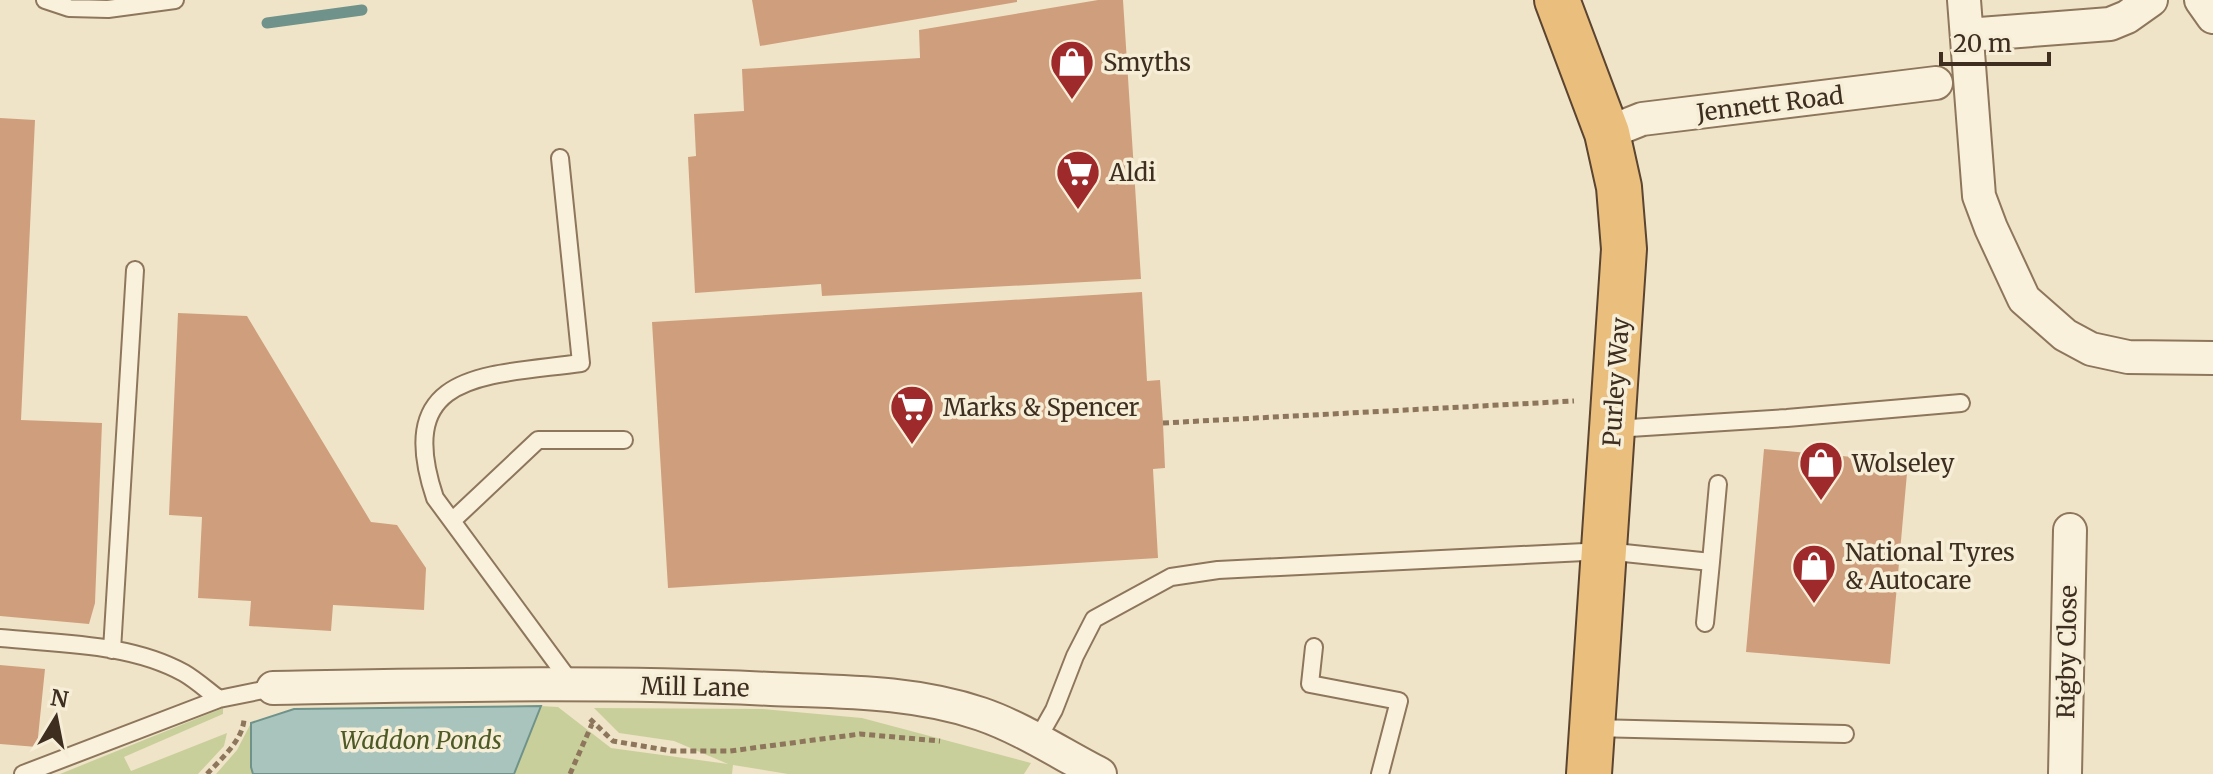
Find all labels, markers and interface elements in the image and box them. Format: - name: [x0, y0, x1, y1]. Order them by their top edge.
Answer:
- scale bar: [1941, 16, 2049, 66]
- text: 20 m: [1953, 28, 2012, 59]
- shop icon: Smyths: [1048, 38, 1096, 101]
- place label: Smyths: [1103, 47, 1191, 78]
- street label: Jennett Road: [1694, 80, 1845, 129]
- supermarket icon: Aldi: [1054, 148, 1102, 211]
- place label: Aldi: [1108, 157, 1156, 188]
- street label: Purley Way: [1596, 316, 1636, 448]
- supermarket icon: Marks & Spencer: [888, 383, 936, 446]
- place label: Marks & Spencer: [943, 392, 1140, 423]
- shop icon: Wolseley: [1797, 439, 1845, 502]
- place label: Wolseley: [1851, 448, 1954, 479]
- place label: National Tyres & Autocare: [1845, 537, 2015, 596]
- shop icon: National Tyres & Autocare: [1790, 542, 1838, 605]
- street label: Rigby Close: [2050, 585, 2084, 719]
- street label: Mill Lane: [640, 671, 750, 703]
- north arrow: [16, 678, 96, 758]
- text: N: [48, 683, 71, 714]
- park label: Waddon Ponds: [340, 725, 502, 756]

